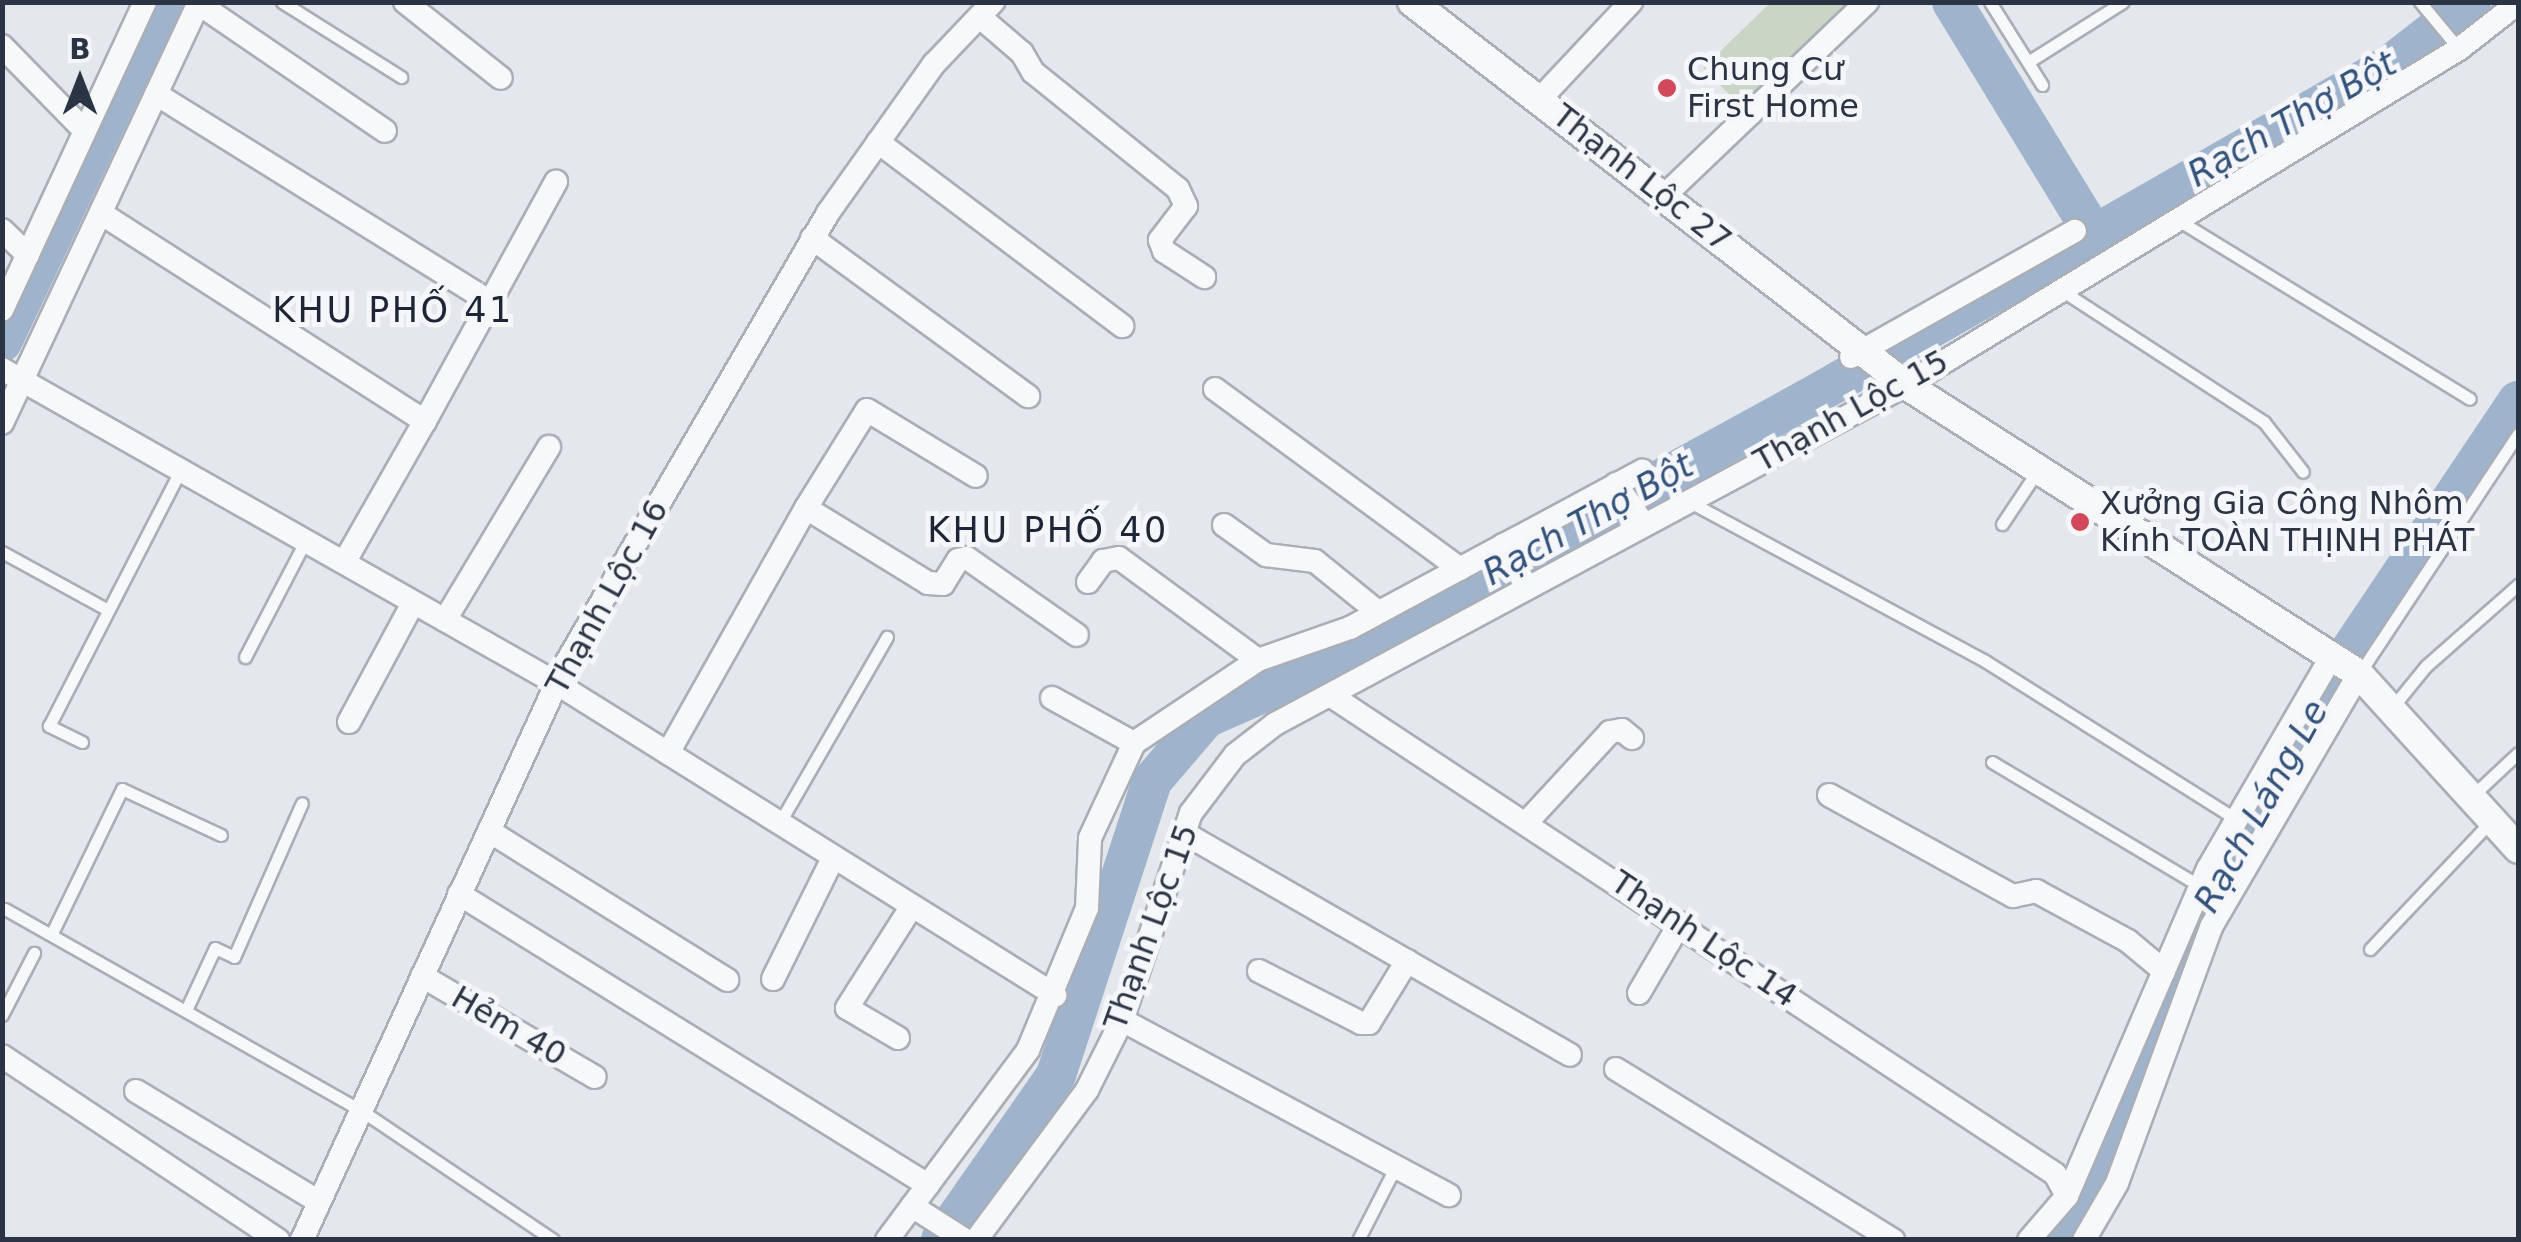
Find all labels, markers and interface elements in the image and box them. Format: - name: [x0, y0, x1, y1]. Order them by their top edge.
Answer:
- north arrow: [30, 30, 130, 130]
- text: B: [69, 33, 91, 66]
- water label: Rạch Thợ Bột: [2180, 42, 2404, 196]
- place label: Chung Cư First Home: [1687, 51, 1859, 126]
- marker: Chung Cư First Home: [1656, 77, 1678, 99]
- street label: Thạnh Lộc 27: [1545, 96, 1739, 260]
- district label: KHU PHỐ 41: [272, 289, 514, 331]
- street label: Thạnh Lộc 15: [1747, 342, 1955, 480]
- water label: Rạch Thợ Bột: [1476, 444, 1700, 594]
- place label: Xưởng Gia Công Nhôm Kính TOÀN THỊNH PHÁT: [2100, 485, 2474, 560]
- street label: Thạnh Lộc 16: [538, 493, 676, 701]
- district label: KHU PHỐ 40: [927, 509, 1169, 551]
- marker: Xưởng Gia Công Nhôm Kính TOÀN THỊNH PHÁT: [2069, 511, 2091, 533]
- water label: Rạch Láng Le: [2185, 693, 2337, 919]
- street label: Thạnh Lộc 15: [1096, 819, 1206, 1035]
- street label: Thạnh Lộc 14: [1604, 863, 1804, 1015]
- street label: Hẻm 40: [445, 978, 573, 1074]

